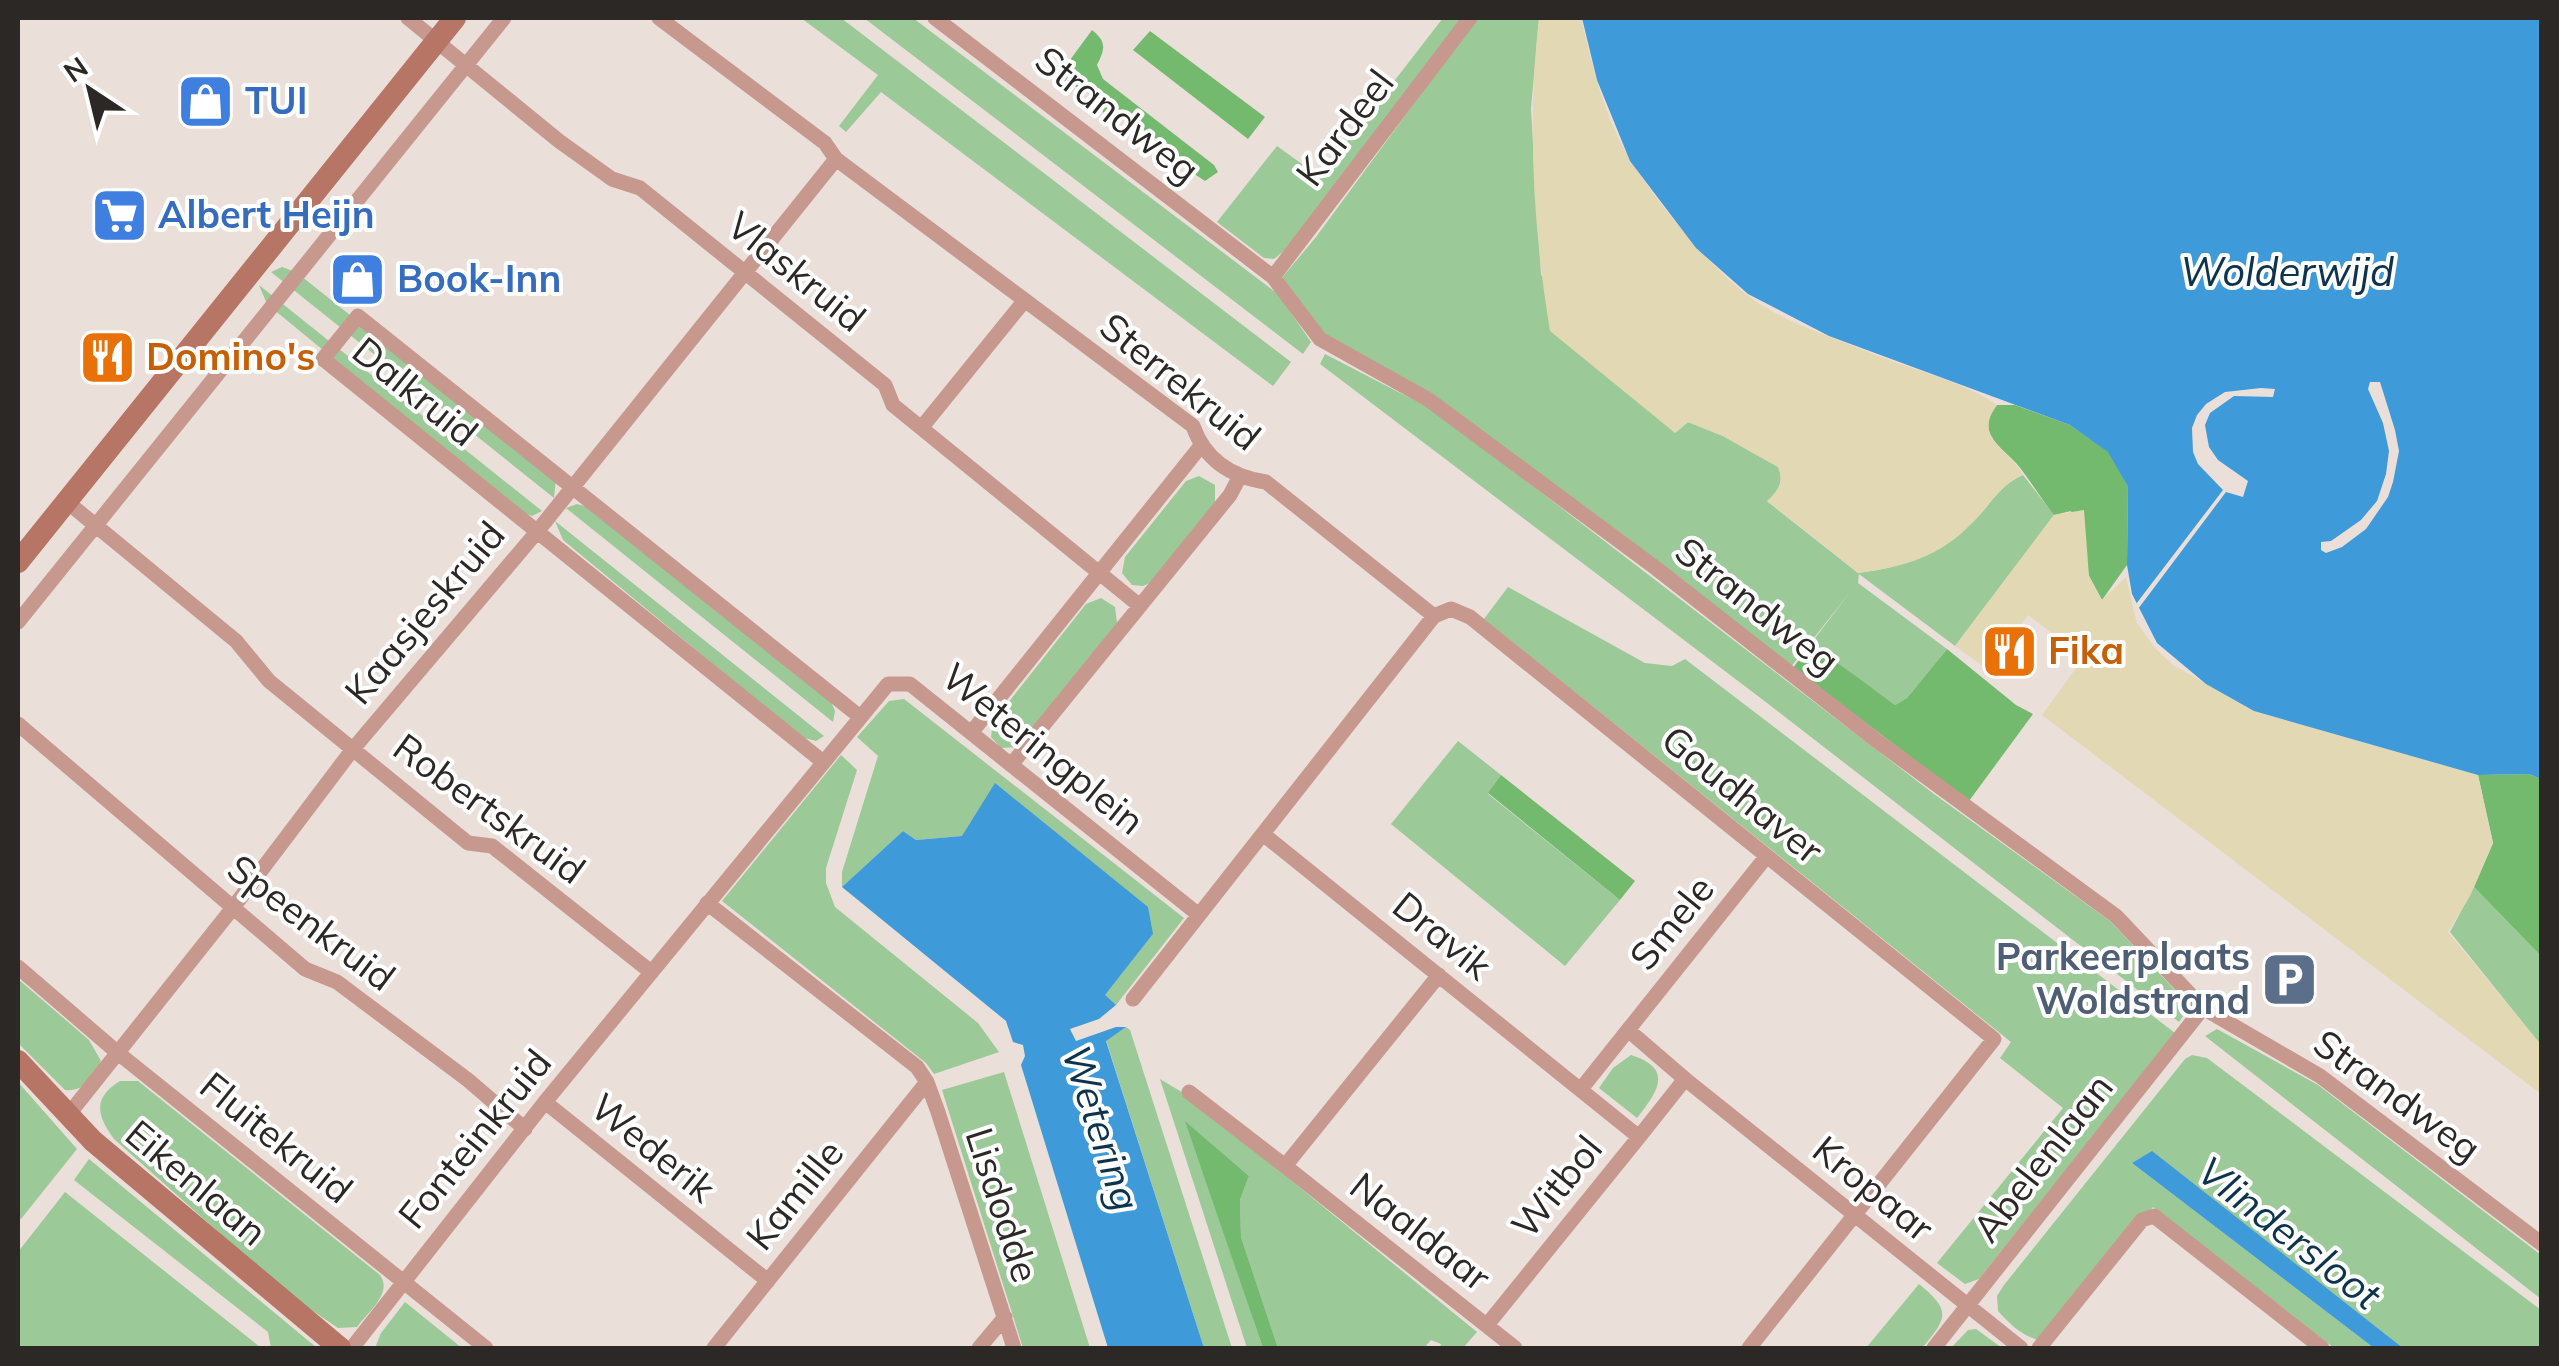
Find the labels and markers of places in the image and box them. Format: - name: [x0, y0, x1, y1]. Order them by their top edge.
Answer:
- shop icon: TUI: [176, 71, 236, 131]
- place label: TUI: [245, 76, 307, 124]
- supermarket icon: Albert Heijn: [89, 185, 149, 245]
- place label: Albert Heijn: [158, 190, 375, 238]
- shop icon: Book-Inn: [328, 249, 388, 309]
- place label: Book-Inn: [397, 254, 561, 302]
- restaurant icon: Domino's: [77, 327, 137, 387]
- place label: Domino's: [146, 332, 315, 380]
- restaurant icon: Fika: [1979, 621, 2039, 681]
- place label: Fika: [2048, 626, 2124, 674]
- place label: Parkeerplaats Woldstrand: [1996, 932, 2250, 1024]
- parking icon: Parkeerplaats Woldstrand: [2259, 949, 2319, 1009]

